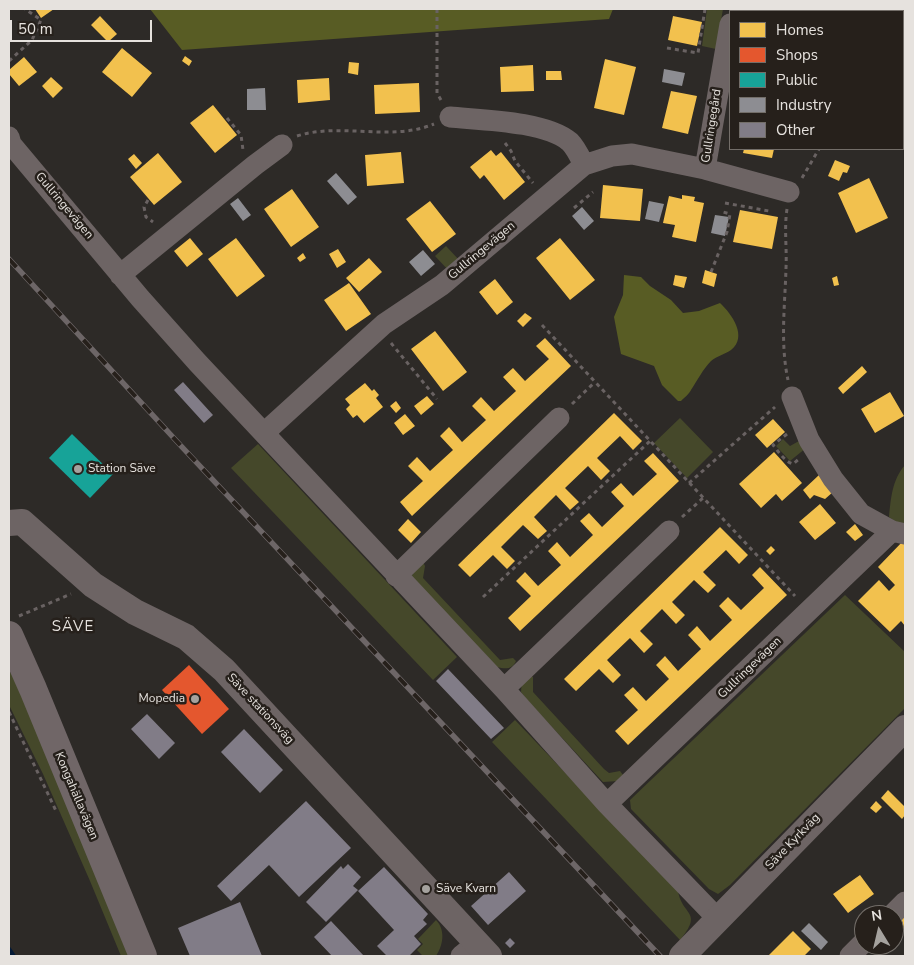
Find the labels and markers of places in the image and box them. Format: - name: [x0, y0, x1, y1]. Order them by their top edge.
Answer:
- place label: Station Säve: [88, 462, 156, 476]
- marker: Station Säve: [72, 463, 84, 475]
- place label: Mopedia: [139, 692, 185, 706]
- marker: Mopedia: [189, 693, 201, 705]
- place label: Säve Kvarn: [436, 882, 496, 896]
- marker: Säve Kvarn: [420, 883, 432, 895]

